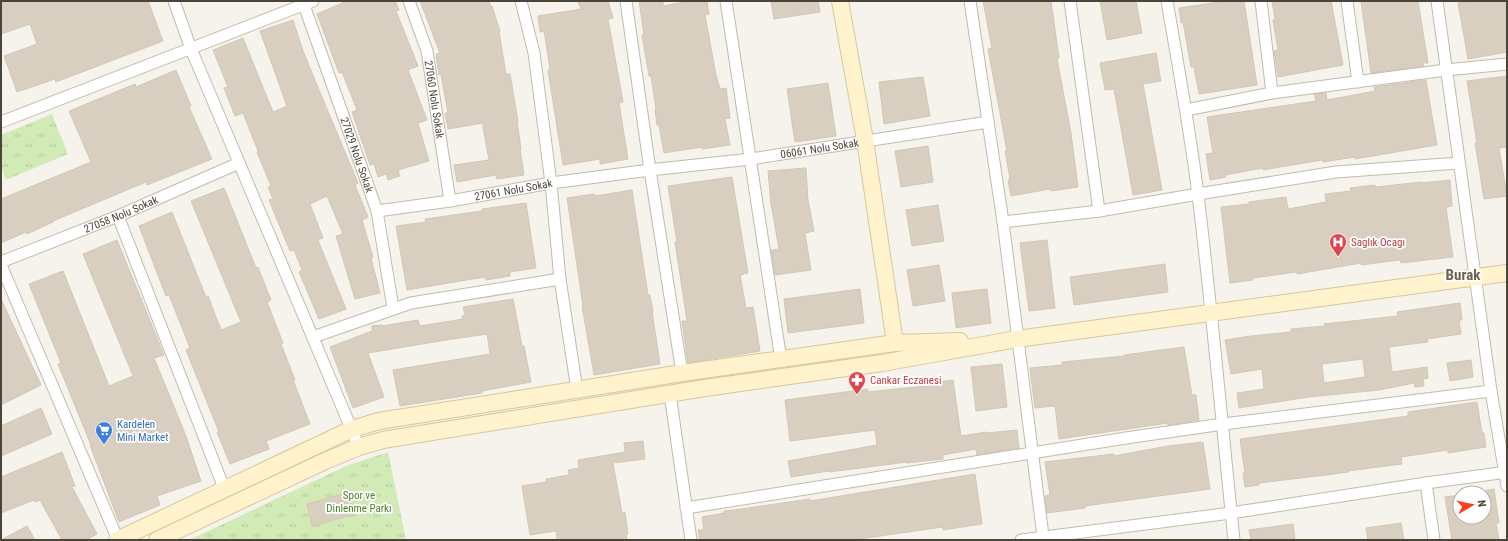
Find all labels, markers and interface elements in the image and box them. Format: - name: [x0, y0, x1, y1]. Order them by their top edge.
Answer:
- street label: 27060 Nolu Sokak: [422, 59, 446, 139]
- street label: 27029 Nolu Sokak: [337, 116, 376, 194]
- street label: 06061 Nolu Sokak: [780, 136, 860, 161]
- street label: 27061 Nolu Sokak: [473, 177, 553, 204]
- street label: 27058 Nolu Sokak: [82, 193, 160, 236]
- hospital icon: Saglık Ocagı: [1328, 232, 1348, 257]
- place label: Saglık Ocagı: [1351, 236, 1405, 249]
- district label: Burak: [1446, 266, 1481, 284]
- pharmacy icon: Cankar Eczanesi: [847, 370, 867, 395]
- place label: Cankar Eczanesi: [870, 374, 942, 387]
- place label: Kardelen Mini Market: [117, 418, 168, 444]
- supermarket icon: Kardelen Mini Market: [94, 420, 114, 445]
- north arrow: [1452, 485, 1492, 525]
- park label: Spor ve Dinlenme Parkı: [326, 489, 392, 515]
- text: N: [1474, 499, 1488, 508]

